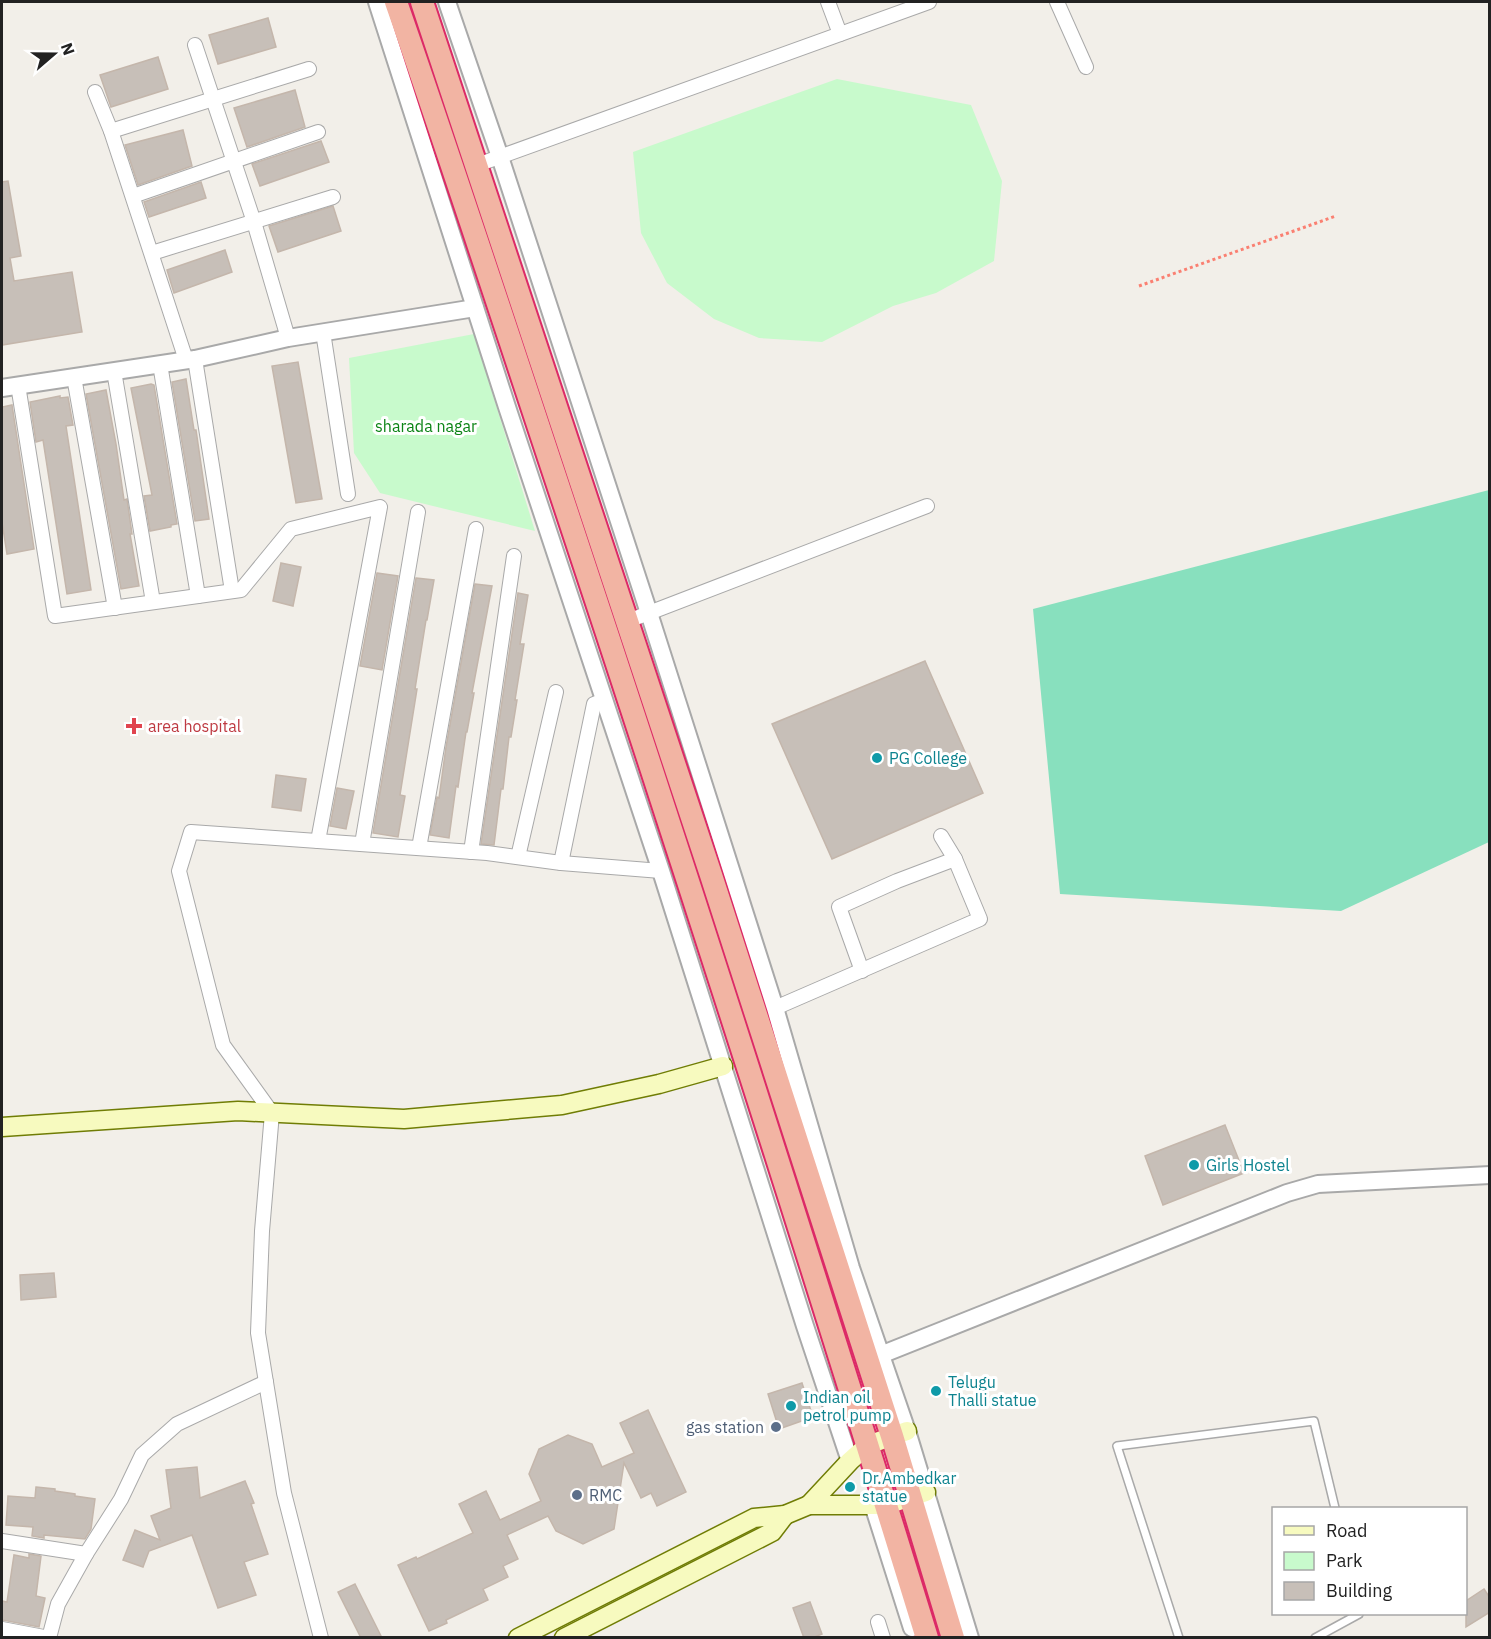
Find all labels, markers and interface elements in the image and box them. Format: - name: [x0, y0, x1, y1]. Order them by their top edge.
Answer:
- north arrow: [24, 24, 84, 84]
- text: N: [57, 40, 79, 58]
- park label: sharada nagar: [375, 416, 477, 436]
- place label: area hospital: [148, 716, 241, 736]
- marker: area hospital: [125, 717, 143, 735]
- place label: PG College: [889, 748, 967, 768]
- marker: PG College: [870, 751, 884, 765]
- place label: Girls Hostel: [1206, 1155, 1290, 1175]
- marker: Girls Hostel: [1187, 1158, 1201, 1172]
- place label: Telugu Thalli statue: [948, 1372, 1037, 1410]
- marker: Telugu Thalli statue: [929, 1384, 943, 1398]
- place label: Indian oil petrol pump: [803, 1387, 891, 1425]
- marker: Indian oil petrol pump: [784, 1399, 798, 1413]
- place label: gas station: [686, 1417, 764, 1437]
- marker: gas station: [769, 1420, 783, 1434]
- place label: Dr.Ambedkar statue: [862, 1468, 956, 1506]
- marker: Dr.Ambedkar statue: [843, 1480, 857, 1494]
- place label: RMC: [589, 1485, 622, 1505]
- marker: RMC: [570, 1488, 584, 1502]
- legend: [1272, 1507, 1467, 1615]
- text: Road: [1326, 1519, 1367, 1542]
- text: Park: [1326, 1549, 1363, 1572]
- text: Building: [1326, 1579, 1393, 1602]

